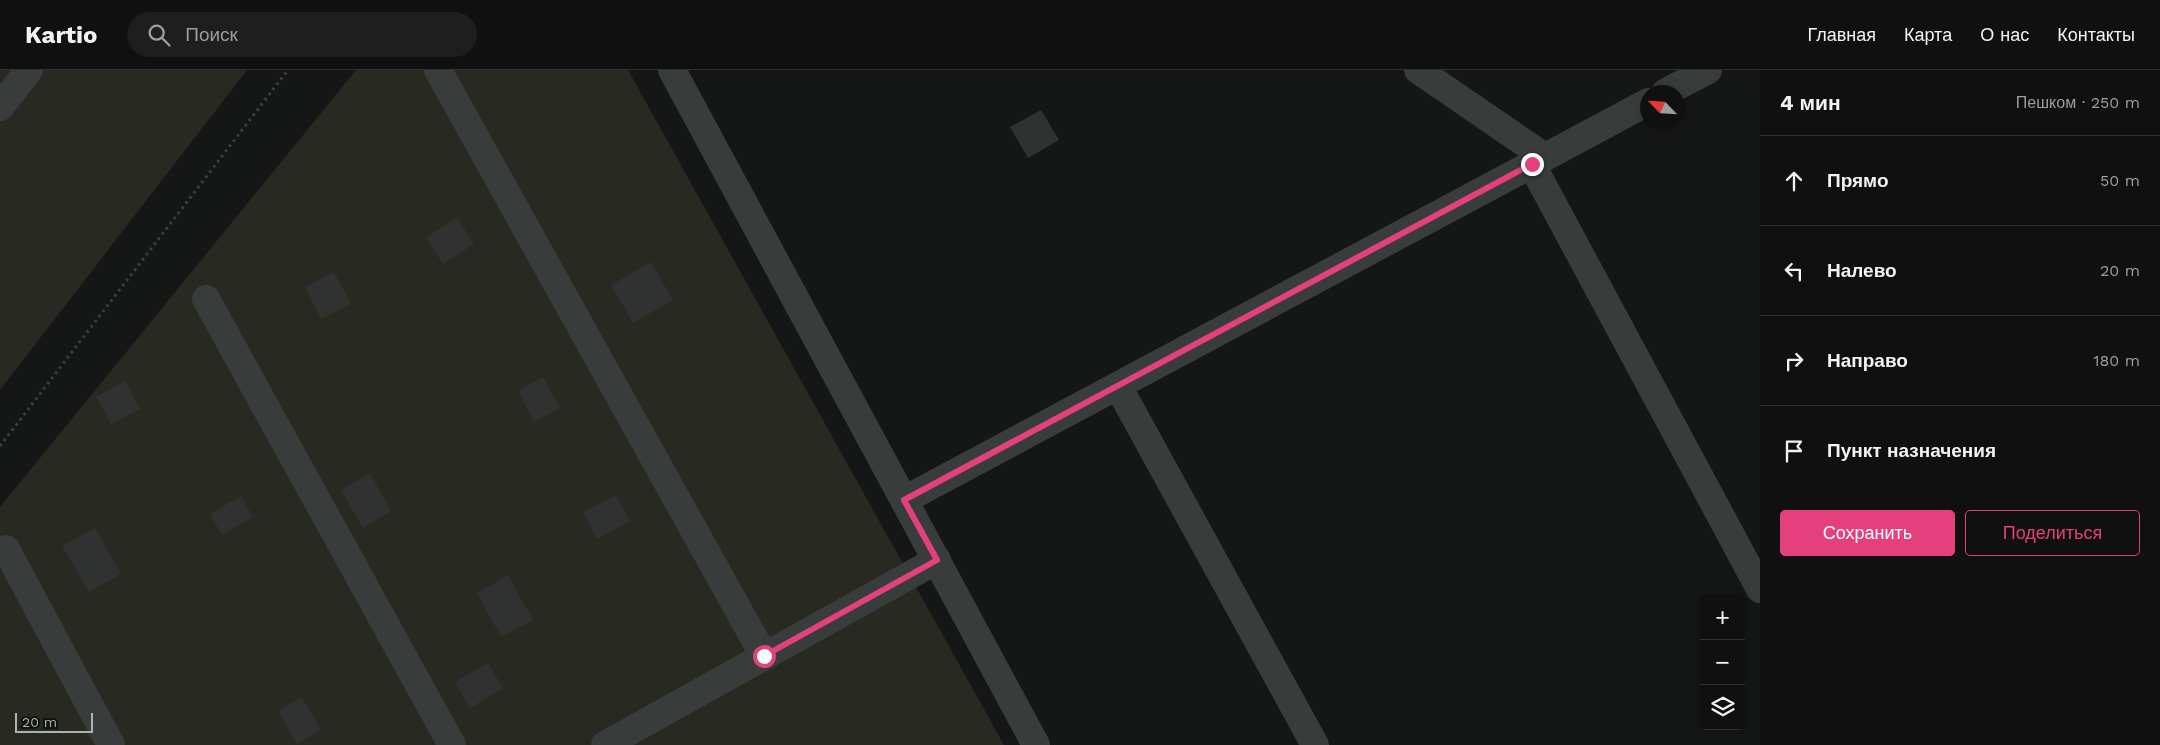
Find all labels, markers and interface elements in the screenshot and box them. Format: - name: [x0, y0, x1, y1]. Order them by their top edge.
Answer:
- search box: [127, 12, 477, 57]
- text: Kartio: [25, 21, 97, 49]
- icon: search: [145, 21, 173, 49]
- text: Поиск: [185, 23, 238, 46]
- text: Главная: [1807, 24, 1876, 45]
- text: Карта: [1904, 24, 1952, 45]
- text: О нас: [1980, 24, 2029, 45]
- text: Контакты: [2057, 24, 2135, 45]
- north arrow: [1640, 85, 1685, 130]
- text: 4 мин: [1780, 90, 1841, 115]
- text: Пешком · 250 m: [2016, 93, 2140, 112]
- route end: [1521, 153, 1544, 176]
- icon: ahead: [1780, 167, 1808, 195]
- text: Прямо: [1827, 169, 1889, 192]
- text: 50 m: [2100, 171, 2140, 190]
- icon: left: [1780, 257, 1808, 285]
- text: Налево: [1827, 259, 1897, 282]
- text: 20 m: [2100, 261, 2140, 280]
- icon: right: [1780, 347, 1808, 375]
- text: Направо: [1827, 349, 1908, 372]
- text: 180 m: [2093, 351, 2140, 370]
- icon: arrive: [1780, 437, 1808, 465]
- text: Пункт назначения: [1827, 439, 1996, 462]
- button: Сохранить: [1780, 510, 1955, 556]
- button: Поделиться: [1965, 510, 2140, 556]
- map controls: [1700, 595, 1745, 730]
- button: +: [1700, 595, 1745, 640]
- button: −: [1700, 640, 1745, 685]
- route start: [753, 645, 776, 668]
- button: layers: [1700, 685, 1745, 730]
- scale bar: [15, 710, 92, 733]
- text: 20 m: [22, 714, 57, 730]

